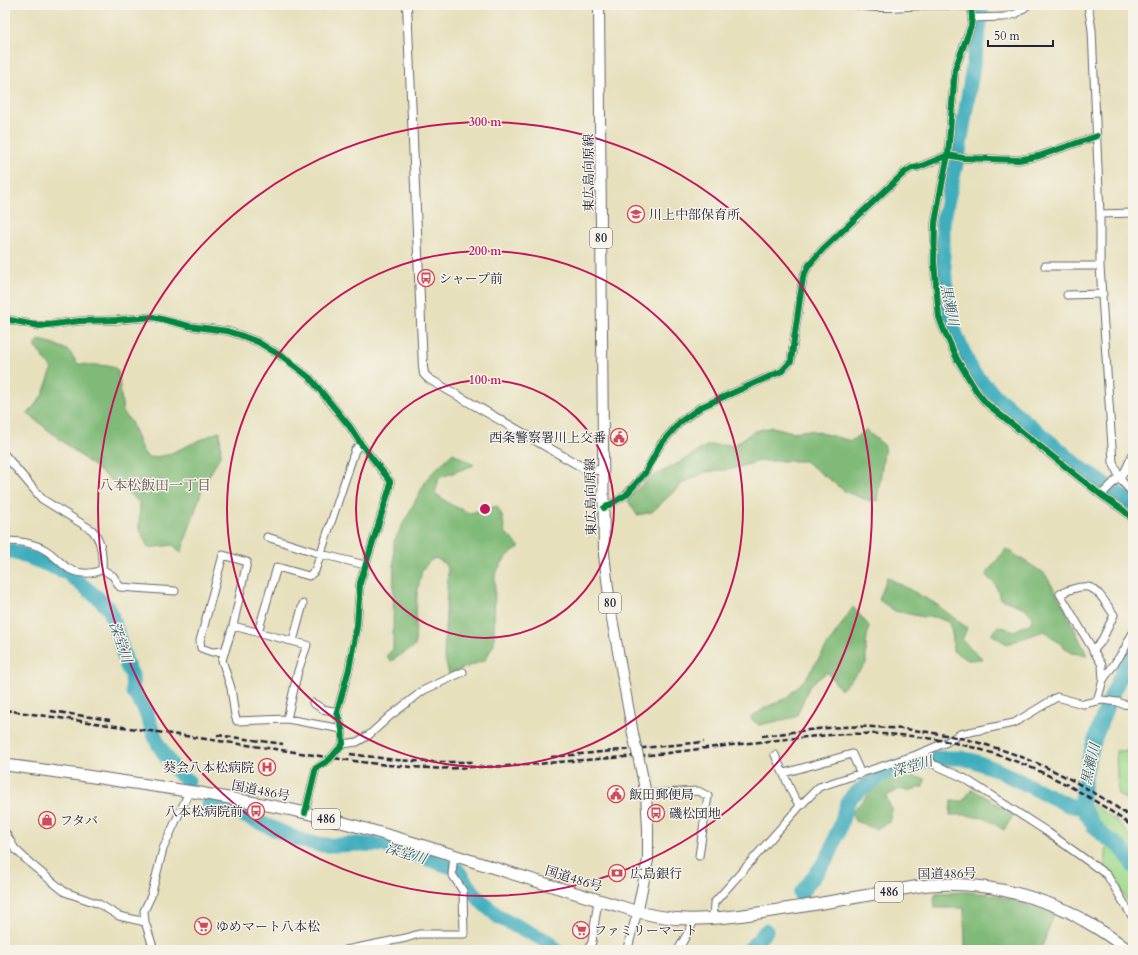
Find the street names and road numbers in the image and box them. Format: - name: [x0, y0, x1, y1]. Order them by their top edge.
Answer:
- street label: 東広島向原線: [580, 134, 598, 212]
- road number: 80: [590, 228, 612, 248]
- street label: 東広島向原線: [581, 458, 601, 536]
- road number: 80: [599, 593, 621, 613]
- street label: 国道486号: [230, 777, 291, 805]
- road number: 486: [312, 809, 340, 829]
- street label: 国道486号: [543, 862, 605, 896]
- street label: 国道486号: [917, 864, 977, 884]
- road number: 486: [875, 882, 903, 902]

